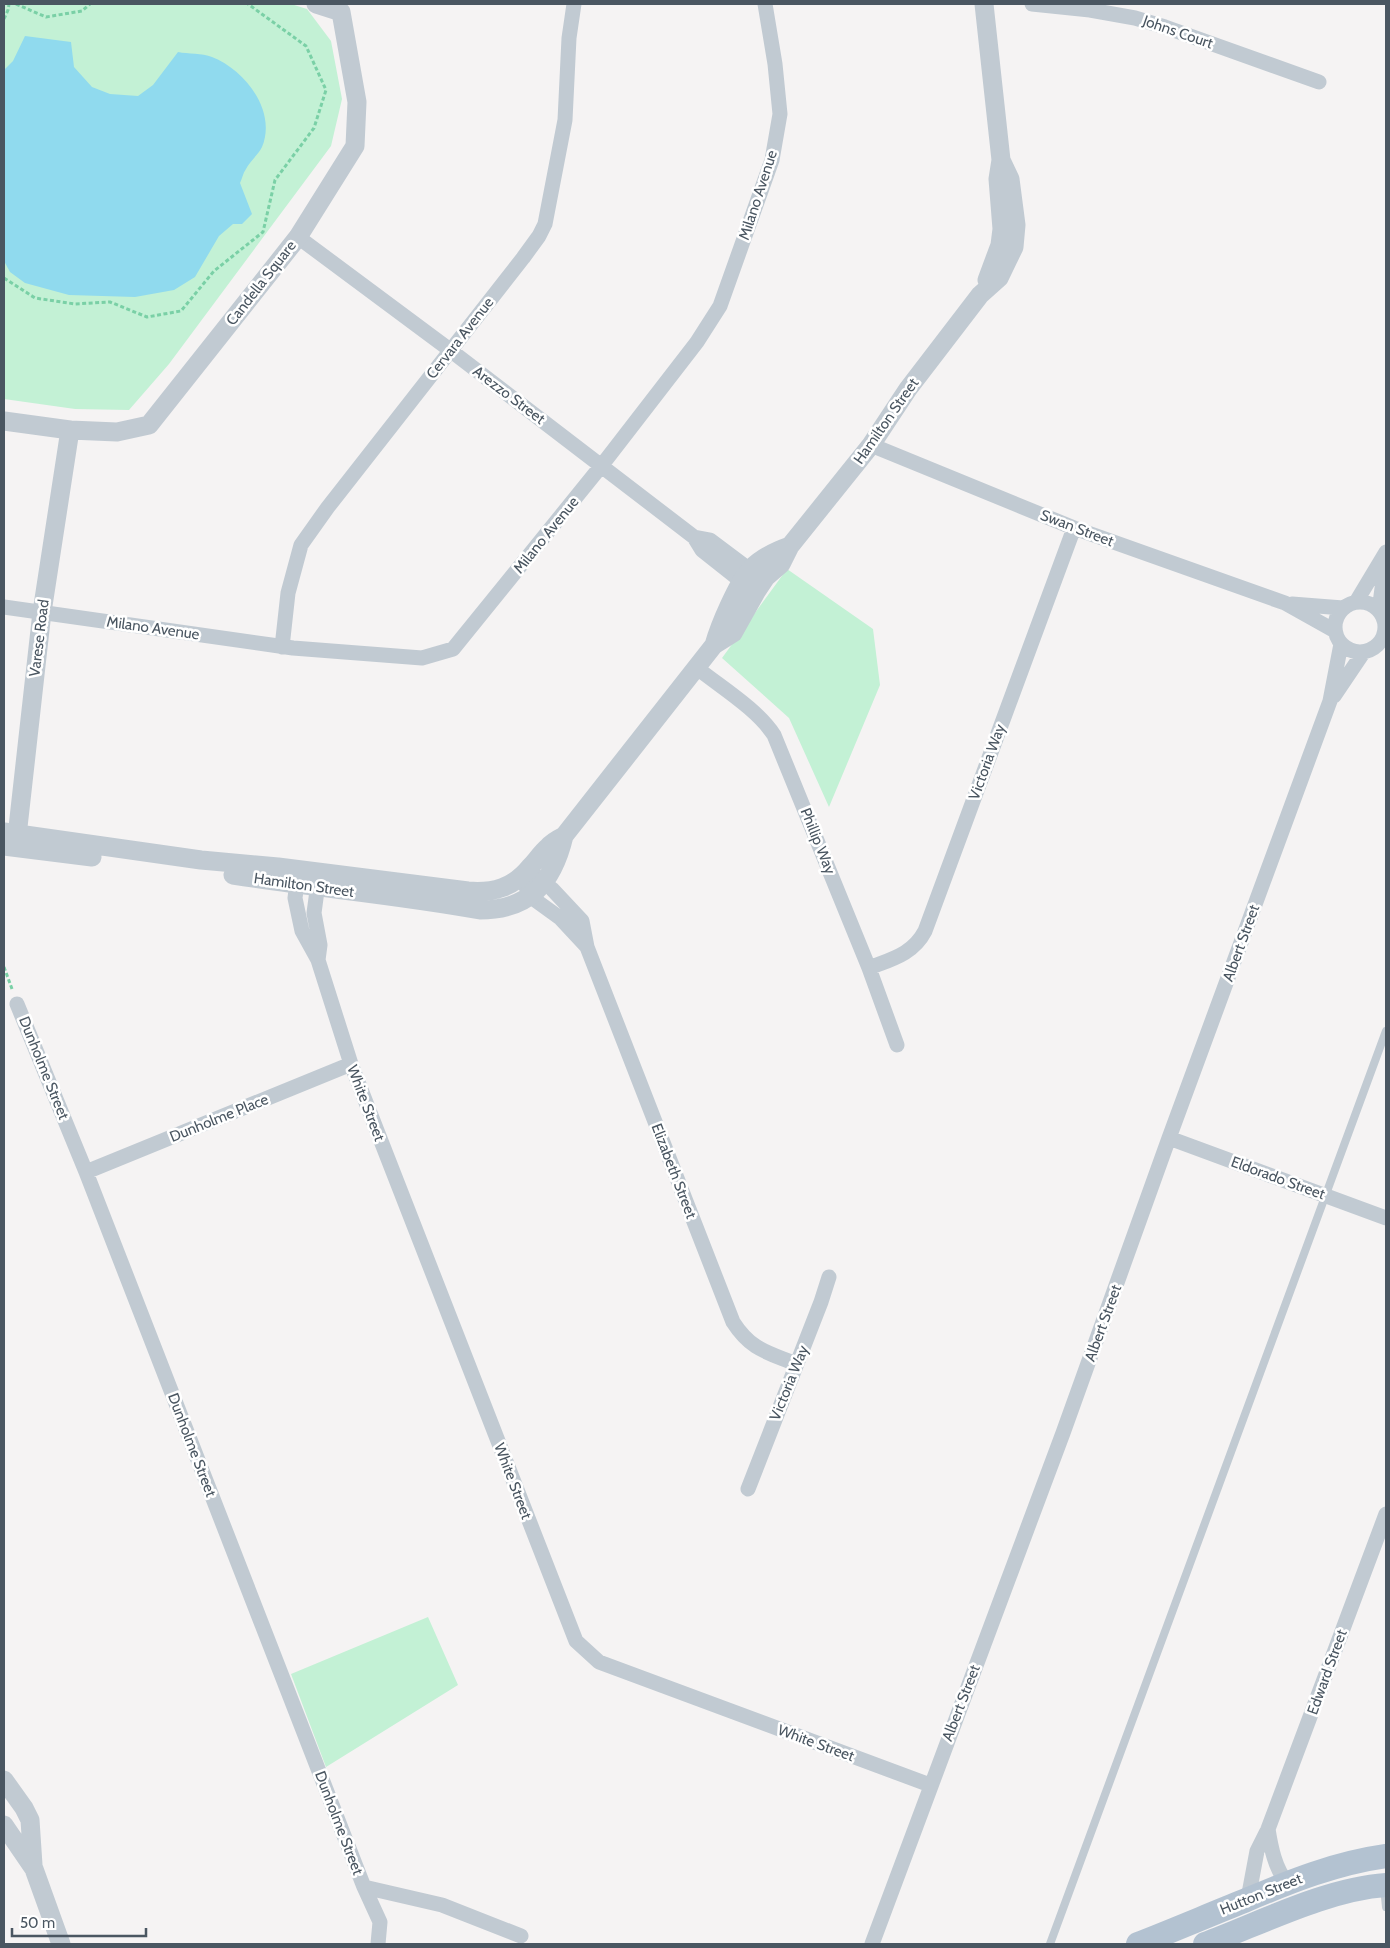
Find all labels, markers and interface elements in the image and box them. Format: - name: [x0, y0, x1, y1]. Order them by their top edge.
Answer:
- street label: Johns Court: [1140, 11, 1215, 52]
- street label: Milano Avenue: [735, 147, 781, 242]
- street label: Candella Square: [222, 237, 300, 329]
- street label: Cervara Avenue: [423, 293, 498, 382]
- street label: Arezzo Street: [469, 362, 549, 428]
- street label: Hamilton Street: [850, 374, 922, 468]
- street label: Milano Avenue: [510, 493, 583, 577]
- street label: Swan Street: [1038, 506, 1116, 550]
- street label: Varese Road: [25, 598, 53, 678]
- street label: Milano Avenue: [105, 613, 201, 643]
- street label: Victoria Way: [965, 721, 1009, 802]
- street label: Phillip Way: [797, 805, 840, 877]
- street label: Hamilton Street: [253, 869, 355, 901]
- street label: Albert Street: [1219, 902, 1263, 984]
- street label: Dunholme Street: [15, 1014, 73, 1122]
- street label: White Street: [343, 1062, 389, 1144]
- street label: Dunholme Place: [167, 1090, 271, 1146]
- street label: Elizabeth Street: [648, 1121, 700, 1221]
- street label: Eldorado Street: [1229, 1153, 1327, 1203]
- street label: Albert Street: [1081, 1282, 1125, 1364]
- street label: Victoria Way: [766, 1342, 812, 1423]
- street label: Dunholme Street: [164, 1391, 220, 1499]
- street label: White Street: [490, 1440, 536, 1522]
- street label: Edward Street: [1303, 1627, 1351, 1717]
- street label: Albert Street: [938, 1662, 984, 1744]
- street label: White Street: [775, 1721, 857, 1765]
- street label: Dunholme Street: [311, 1769, 367, 1877]
- street label: Hutton Street: [1217, 1869, 1305, 1919]
- scale bar: [12, 1906, 146, 1938]
- text: 50 m: [20, 1914, 55, 1932]

